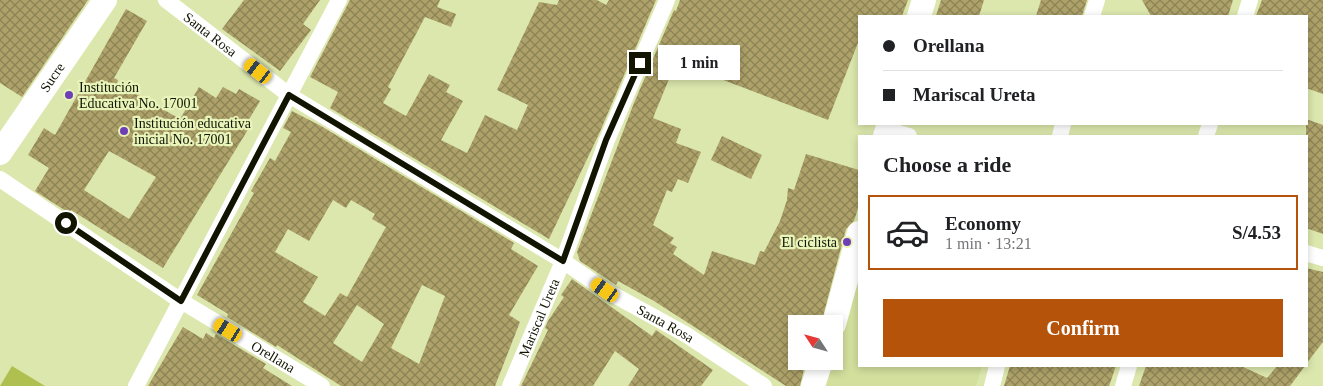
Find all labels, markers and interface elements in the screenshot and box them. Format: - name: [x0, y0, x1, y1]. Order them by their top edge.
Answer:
- street label: Santa Rosa: [181, 9, 240, 60]
- text: Orellana: [913, 35, 984, 56]
- callout: 1 min: [658, 46, 740, 80]
- route end: [629, 52, 651, 74]
- text: 1 min: [680, 54, 718, 71]
- car: [241, 56, 274, 86]
- street label: Sucre: [37, 60, 67, 95]
- place label: Institución Educativa No. 17001: [79, 80, 198, 111]
- text: Mariscal Ureta: [913, 84, 1036, 105]
- marker: Institución Educativa No. 17001: [63, 89, 75, 101]
- place label: Institución educativa inicial No. 17001: [134, 116, 252, 147]
- marker: Institución educativa inicial No. 17001: [118, 125, 130, 137]
- text: Choose a ride: [883, 152, 1011, 177]
- icon: car: [885, 210, 930, 255]
- route start: [55, 212, 77, 234]
- text: Economy: [945, 213, 1021, 234]
- text: S/4.53: [1232, 222, 1281, 243]
- place label: El ciclista: [781, 235, 838, 250]
- text: 1 min · 13:21: [945, 235, 1032, 252]
- marker: El ciclista: [841, 236, 853, 248]
- car: [588, 275, 621, 305]
- street label: Mariscal Ureta: [516, 276, 562, 359]
- button: Confirm: [883, 299, 1283, 357]
- street label: Santa Rosa: [635, 302, 697, 346]
- north arrow: [788, 315, 842, 370]
- map controls: [788, 315, 843, 370]
- car: [211, 316, 244, 344]
- street label: Orellana: [249, 338, 298, 376]

